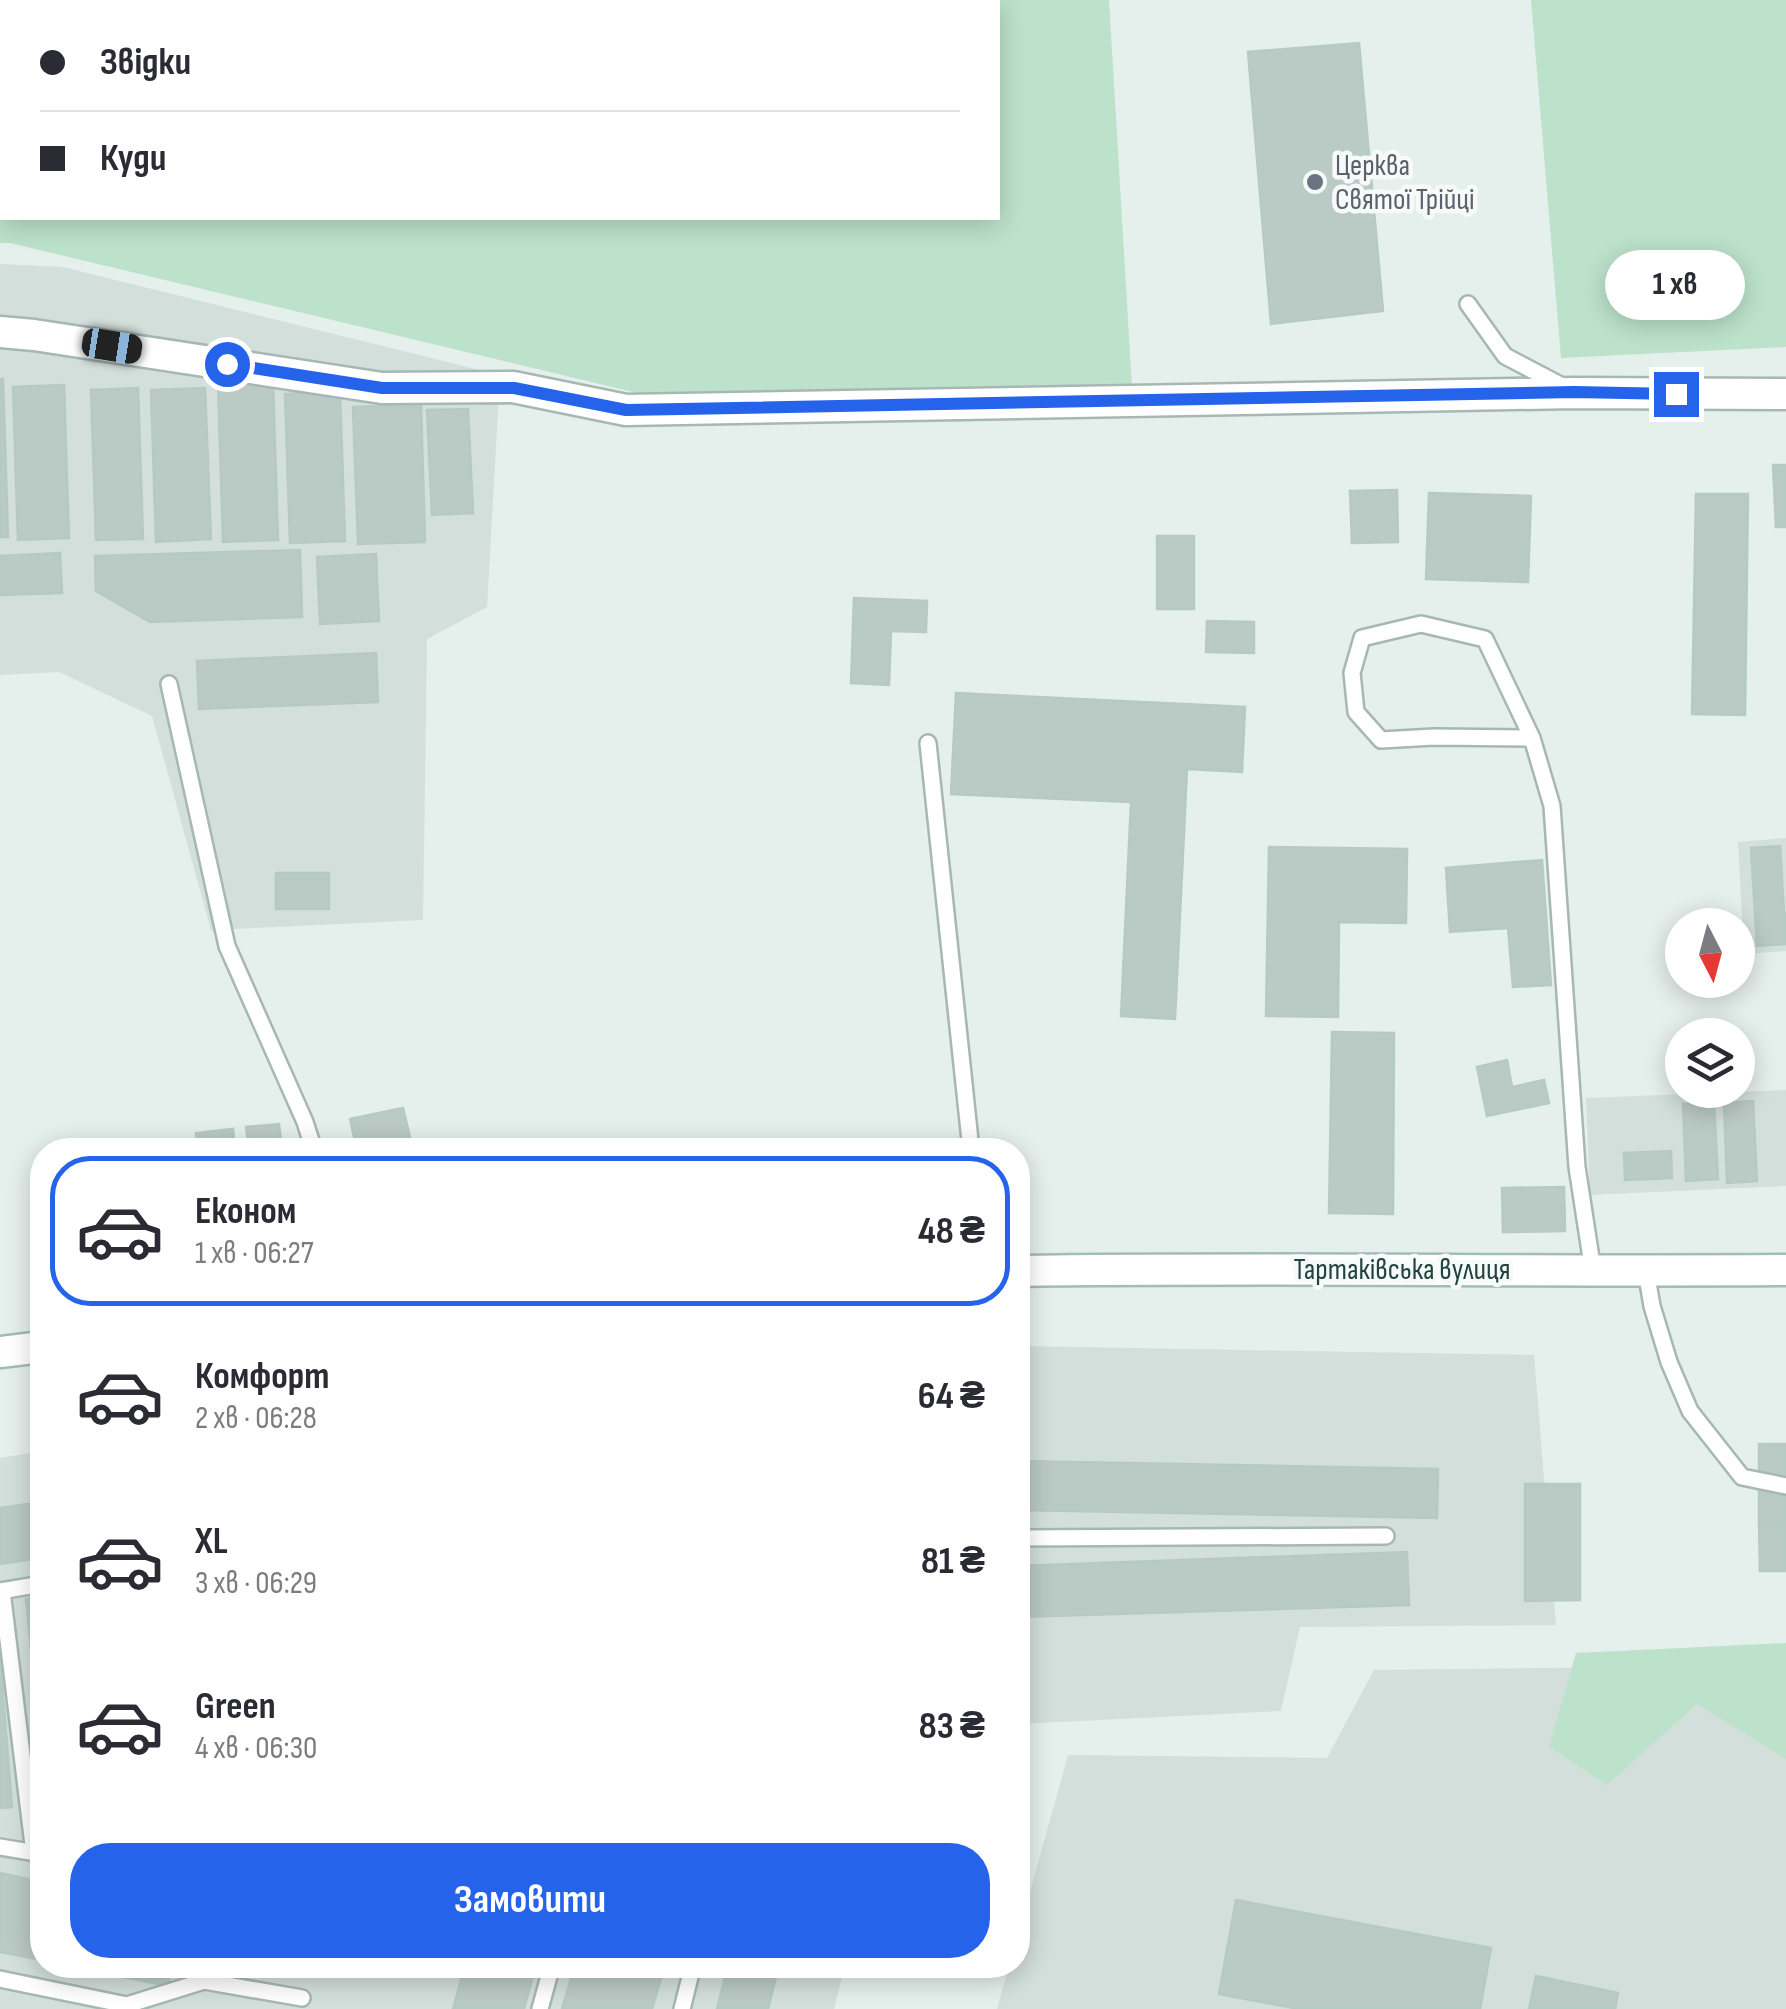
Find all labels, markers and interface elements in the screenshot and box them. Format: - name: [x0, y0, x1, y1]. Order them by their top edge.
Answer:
- text: Звідки: [100, 40, 191, 85]
- text: Куди: [100, 136, 166, 181]
- place label: Церква Святої Трійці: [1335, 148, 1475, 218]
- marker: Церква Святої Трійці: [1304, 171, 1326, 193]
- callout: 1 хв: [1606, 249, 1746, 319]
- text: 1 хв: [1653, 265, 1697, 304]
- car: [80, 326, 144, 366]
- route start: [205, 342, 250, 387]
- route end: [1654, 372, 1699, 417]
- north arrow: [1665, 908, 1755, 998]
- map controls: [1665, 908, 1755, 1108]
- button: layers: [1665, 1018, 1755, 1108]
- icon: car: [75, 1186, 165, 1276]
- text: Економ: [195, 1189, 296, 1234]
- text: 48 ₴: [918, 1209, 985, 1254]
- text: 1 хв · 06:27: [195, 1234, 314, 1273]
- street label: Тартаківська вулиця: [1293, 1252, 1511, 1288]
- icon: car: [75, 1351, 165, 1441]
- text: Комфорт: [195, 1354, 329, 1399]
- text: 64 ₴: [918, 1374, 985, 1419]
- text: 2 хв · 06:28: [195, 1399, 317, 1438]
- icon: car: [75, 1516, 165, 1606]
- text: XL: [195, 1519, 228, 1564]
- text: 81 ₴: [921, 1539, 985, 1584]
- text: 3 хв · 06:29: [195, 1564, 317, 1603]
- icon: car: [75, 1681, 165, 1771]
- text: Green: [195, 1684, 276, 1729]
- text: 83 ₴: [919, 1704, 985, 1749]
- text: 4 хв · 06:30: [195, 1729, 317, 1768]
- button: Замовити: [70, 1843, 990, 1958]

